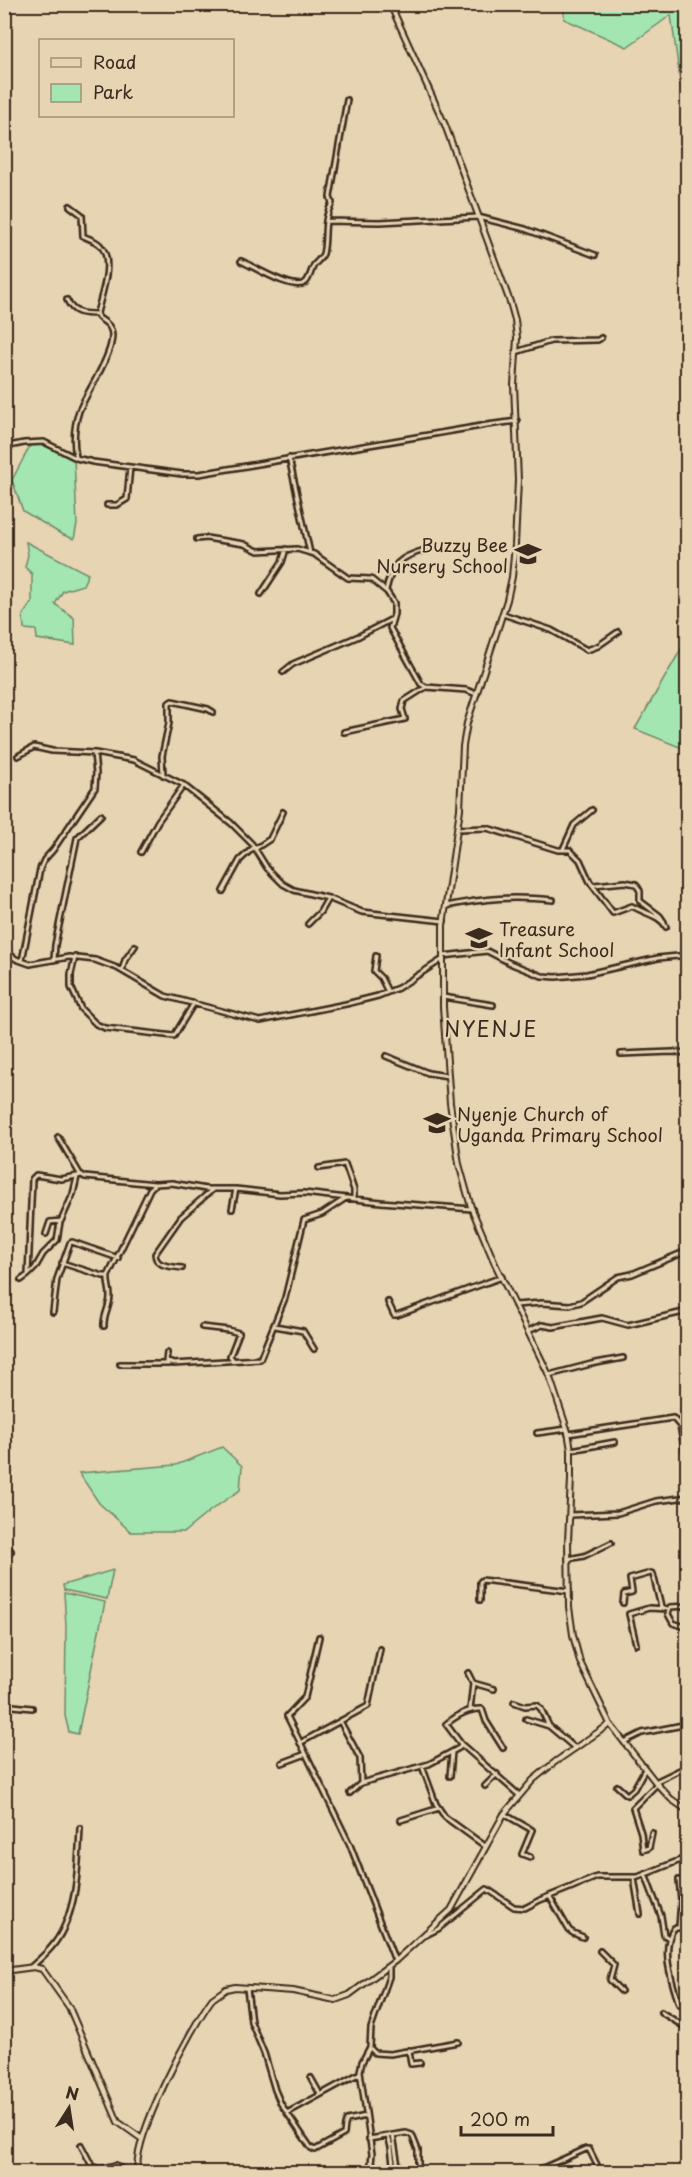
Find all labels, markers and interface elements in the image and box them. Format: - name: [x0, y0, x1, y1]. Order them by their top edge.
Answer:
- legend: [39, 39, 234, 117]
- text: Road: [93, 48, 137, 75]
- text: Park: [93, 78, 133, 105]
- place label: Buzzy Bee Nursery School: [376, 531, 508, 579]
- school or university icon: Buzzy Bee Nursery School: [513, 539, 543, 569]
- place label: Treasure Infant School: [499, 915, 614, 963]
- school or university icon: Treasure Infant School: [464, 923, 494, 953]
- district label: NYENJE: [444, 1012, 538, 1044]
- place label: Nyenje Church of Uganda Primary School: [457, 1100, 663, 1148]
- school or university icon: Nyenje Church of Uganda Primary School: [422, 1108, 452, 1138]
- north arrow: [39, 2078, 99, 2138]
- text: N: [64, 2079, 81, 2105]
- scale bar: [461, 2099, 552, 2137]
- text: 200 m: [470, 2105, 530, 2132]

